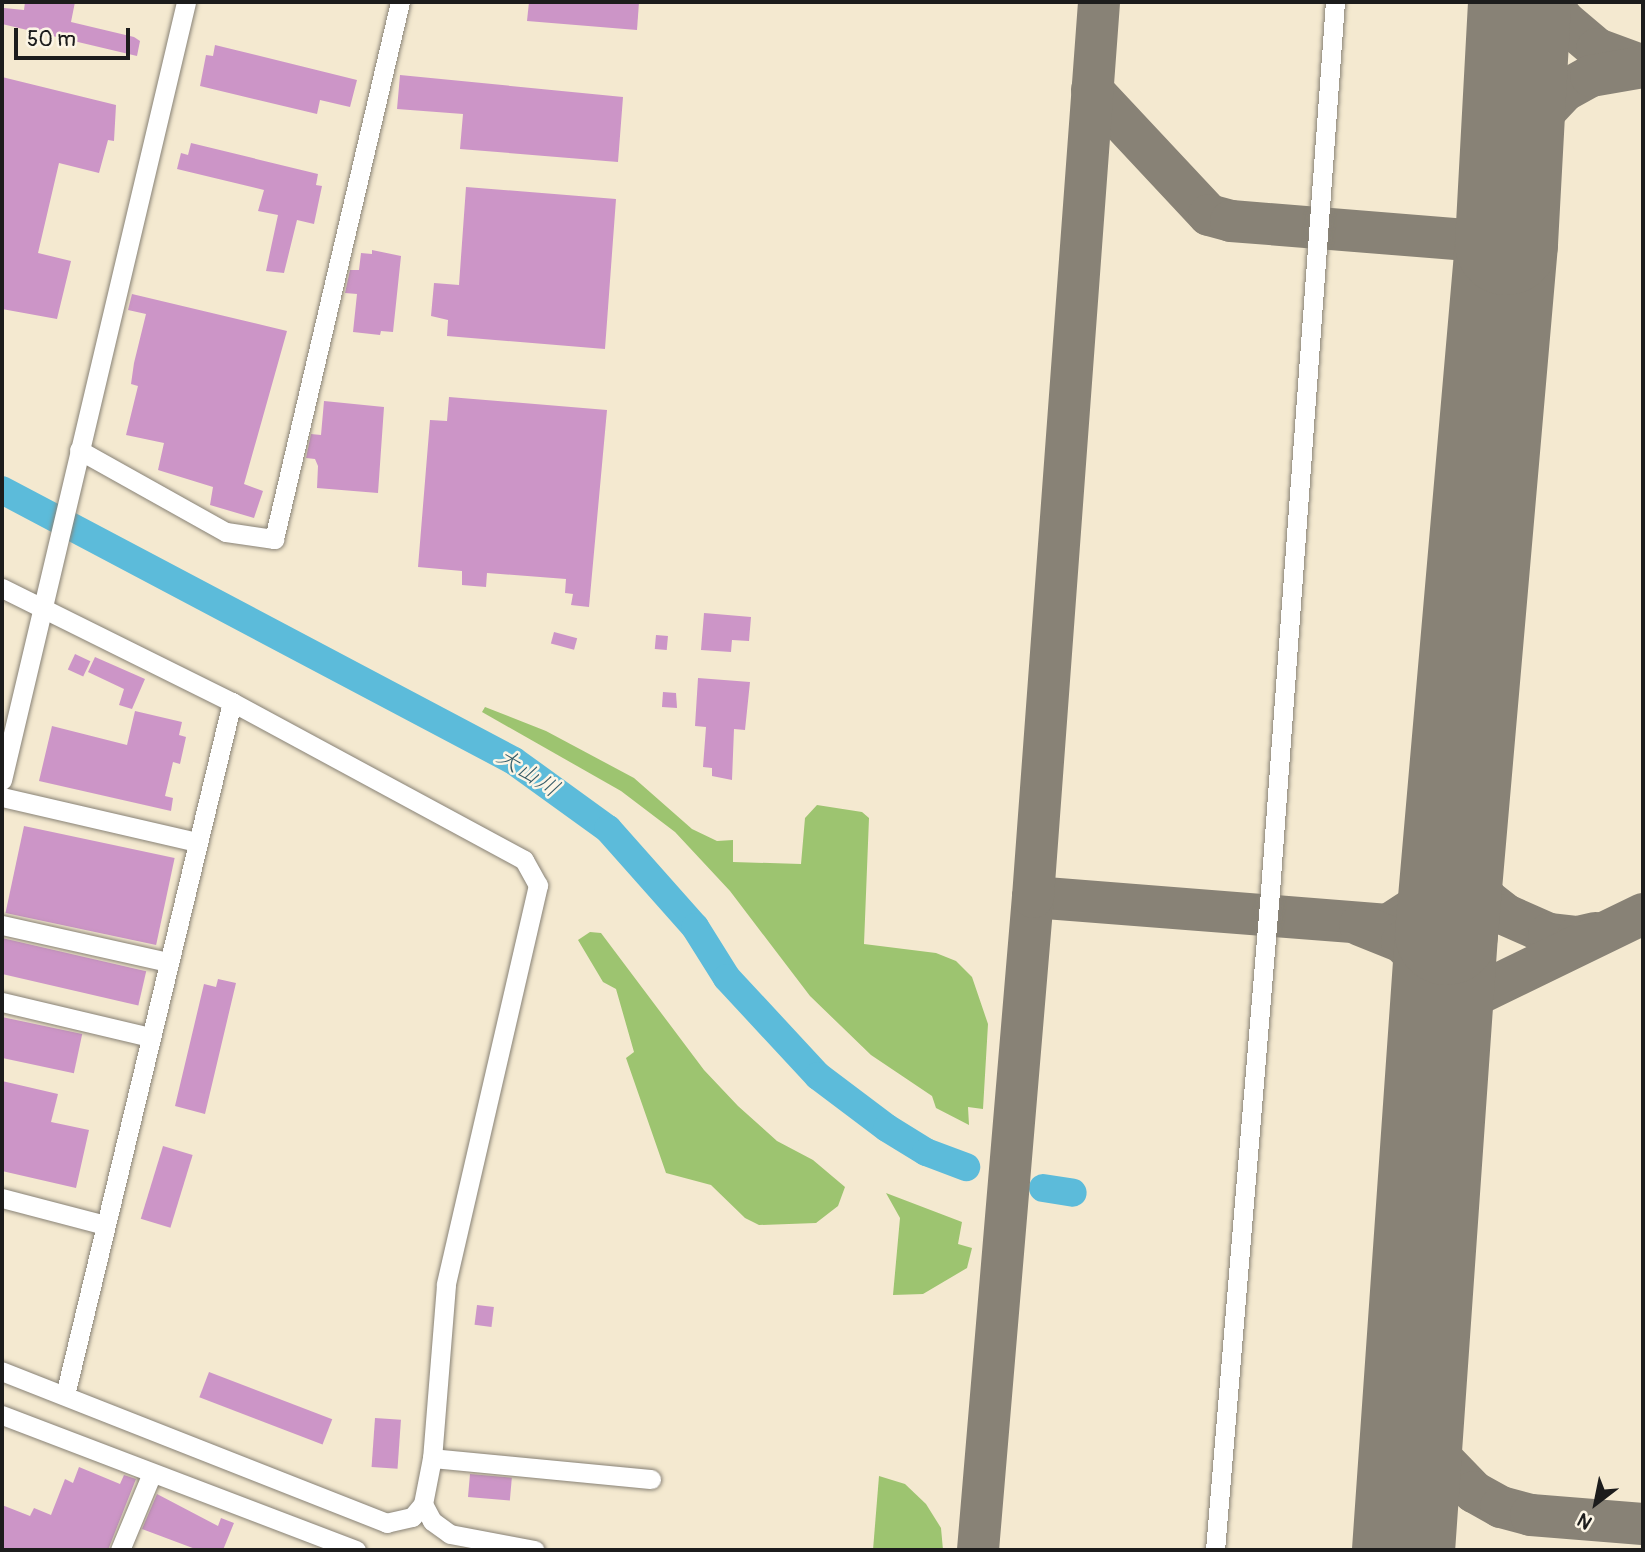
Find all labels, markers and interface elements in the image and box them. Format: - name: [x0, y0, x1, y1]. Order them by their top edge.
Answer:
- scale bar: [18, 14, 133, 58]
- text: 50 m: [27, 26, 76, 53]
- water label: 大山川: [492, 743, 564, 803]
- north arrow: [1561, 1468, 1631, 1538]
- text: N: [1573, 1507, 1597, 1534]

